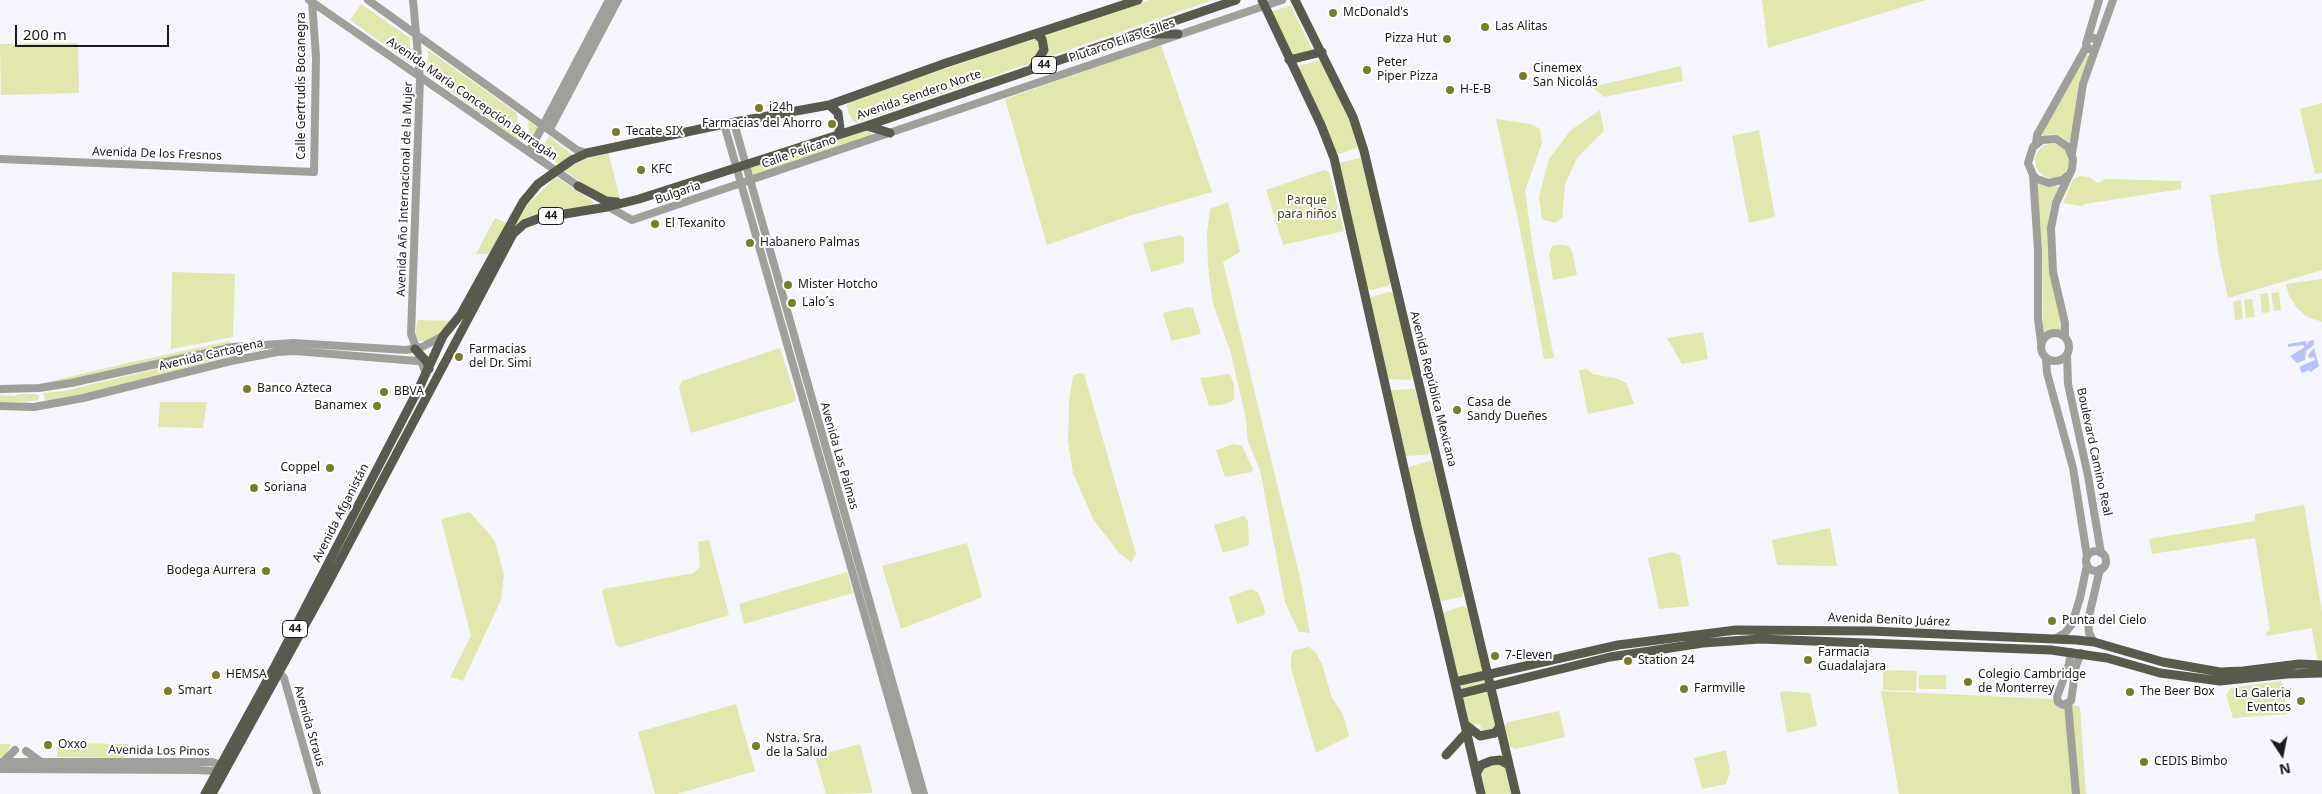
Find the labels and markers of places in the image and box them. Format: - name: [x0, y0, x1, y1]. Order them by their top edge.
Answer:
- place label: McDonald's: [1343, 6, 1408, 20]
- marker: McDonald's: [1327, 7, 1339, 19]
- place label: Las Alitas: [1495, 20, 1548, 34]
- marker: Las Alitas: [1479, 21, 1491, 33]
- place label: Pizza Hut: [1385, 32, 1437, 46]
- marker: Pizza Hut: [1441, 33, 1453, 45]
- place label: Peter Piper Pizza: [1377, 56, 1438, 84]
- place label: Cinemex San Nicolás: [1533, 62, 1598, 90]
- marker: Peter Piper Pizza: [1361, 64, 1373, 76]
- marker: Cinemex San Nicolás: [1517, 70, 1529, 82]
- place label: H-E-B: [1460, 83, 1491, 97]
- marker: H-E-B: [1444, 84, 1456, 96]
- place label: i24h: [769, 101, 793, 115]
- marker: i24h: [753, 102, 765, 114]
- place label: Farmacias del Ahorro: [702, 117, 822, 131]
- marker: Farmacias del Ahorro: [826, 118, 838, 130]
- place label: Tecate SIX: [626, 125, 683, 139]
- marker: Tecate SIX: [610, 126, 622, 138]
- place label: KFC: [651, 163, 672, 177]
- marker: KFC: [635, 164, 647, 176]
- place label: El Texanito: [665, 217, 725, 231]
- marker: El Texanito: [649, 218, 661, 230]
- place label: Habanero Palmas: [760, 236, 860, 250]
- marker: Habanero Palmas: [744, 237, 756, 249]
- place label: Mister Hotcho: [798, 278, 878, 292]
- marker: Mister Hotcho: [782, 279, 794, 291]
- place label: Lalo´s: [802, 296, 834, 310]
- marker: Lalo´s: [786, 297, 798, 309]
- place label: Farmacias del Dr. Simi: [469, 343, 531, 371]
- marker: Farmacias del Dr. Simi: [453, 351, 465, 363]
- place label: Banco Azteca: [257, 382, 332, 396]
- marker: Banco Azteca: [241, 383, 253, 395]
- place label: BBVA: [394, 385, 424, 399]
- marker: BBVA: [378, 386, 390, 398]
- place label: Casa de Sandy Dueñes: [1467, 396, 1547, 424]
- place label: Banamex: [314, 399, 367, 413]
- marker: Banamex: [371, 400, 383, 412]
- marker: Casa de Sandy Dueñes: [1451, 404, 1463, 416]
- place label: Coppel: [281, 461, 320, 475]
- marker: Coppel: [324, 462, 336, 474]
- place label: Soriana: [264, 481, 307, 495]
- marker: Soriana: [248, 482, 260, 494]
- place label: Bodega Aurrera: [167, 564, 256, 578]
- marker: Bodega Aurrera: [260, 565, 272, 577]
- place label: Punta del Cielo: [2062, 614, 2146, 628]
- marker: Punta del Cielo: [2046, 615, 2058, 627]
- place label: Farmacia Guadalajara: [1818, 646, 1886, 674]
- place label: 7-Eleven: [1505, 649, 1552, 663]
- marker: 7-Eleven: [1489, 650, 1501, 662]
- place label: Station 24: [1638, 654, 1695, 668]
- marker: Farmacia Guadalajara: [1802, 654, 1814, 666]
- marker: Station 24: [1622, 655, 1634, 667]
- place label: HEMSA: [226, 668, 267, 682]
- place label: Colegio Cambridge de Monterrey: [1978, 668, 2086, 696]
- marker: HEMSA: [210, 669, 222, 681]
- marker: Colegio Cambridge de Monterrey: [1962, 676, 1974, 688]
- place label: Farmville: [1694, 682, 1745, 696]
- marker: Farmville: [1678, 683, 1690, 695]
- place label: Smart: [178, 684, 212, 698]
- marker: Smart: [162, 685, 174, 697]
- place label: The Beer Box: [2140, 685, 2215, 699]
- marker: The Beer Box: [2124, 686, 2136, 698]
- place label: La Galeria Eventos: [2235, 687, 2291, 715]
- marker: La Galeria Eventos: [2295, 695, 2307, 707]
- place label: Nstra. Sra. de la Salud: [766, 732, 827, 760]
- place label: Oxxo: [58, 738, 87, 752]
- marker: Oxxo: [42, 739, 54, 751]
- marker: Nstra. Sra. de la Salud: [750, 740, 762, 752]
- place label: CEDIS Bimbo: [2154, 755, 2228, 769]
- marker: CEDIS Bimbo: [2138, 756, 2150, 768]

